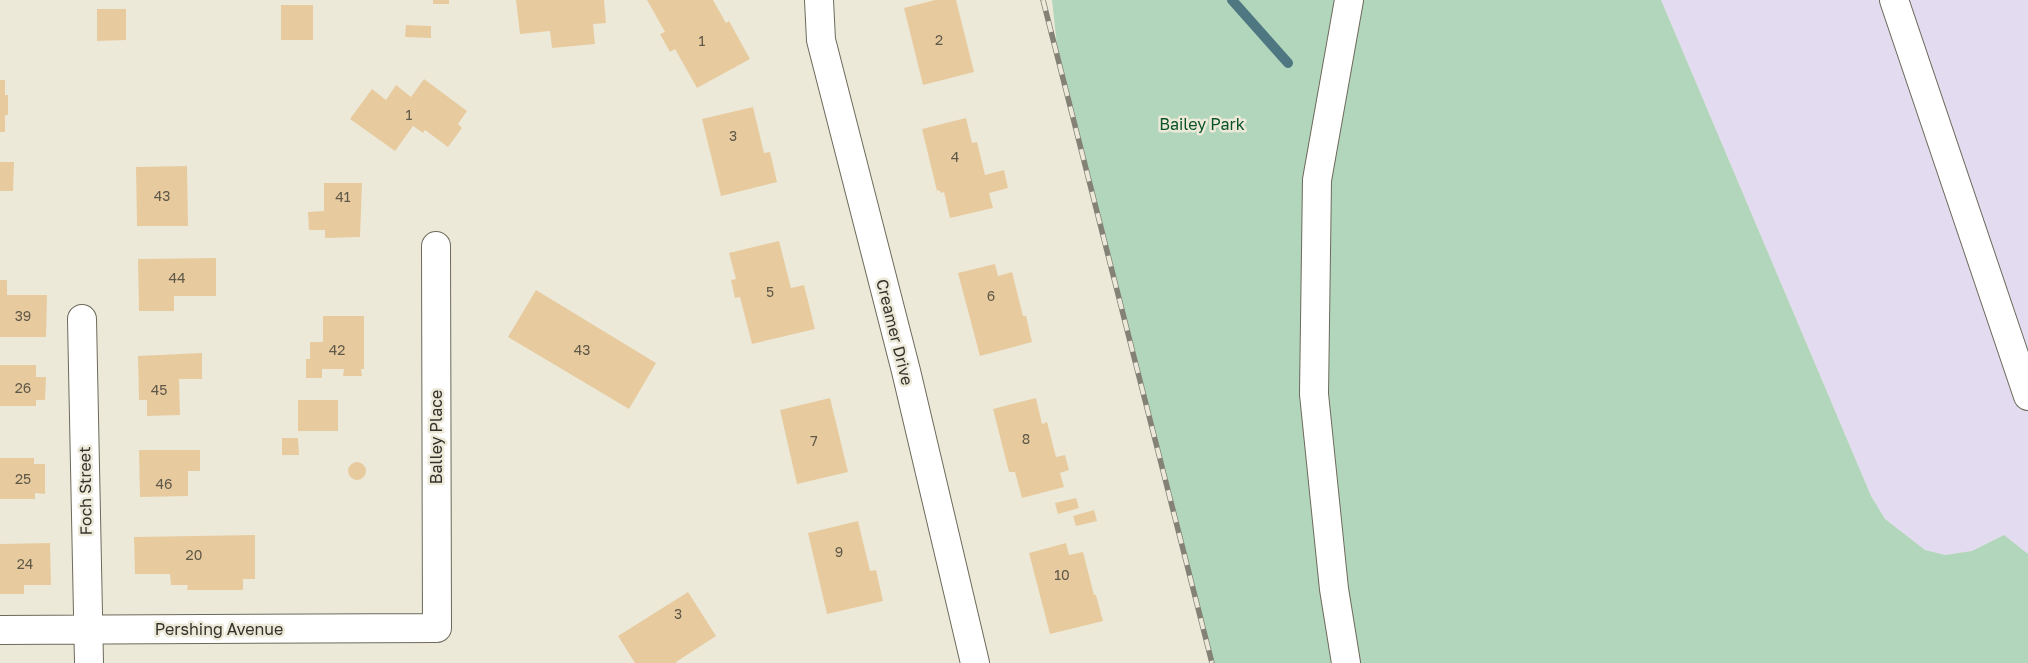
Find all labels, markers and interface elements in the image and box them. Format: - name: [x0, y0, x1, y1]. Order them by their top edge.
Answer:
- house number: 2: [935, 31, 943, 48]
- house number: 1: [699, 32, 706, 49]
- house number: 1: [406, 106, 413, 123]
- park label: Bailey Park: [1159, 114, 1245, 134]
- house number: 3: [729, 127, 737, 144]
- house number: 4: [951, 148, 959, 165]
- house number: 43: [154, 187, 170, 204]
- house number: 41: [335, 188, 351, 205]
- house number: 44: [168, 269, 186, 286]
- street label: Creamer Drive: [872, 277, 918, 387]
- house number: 5: [766, 283, 774, 300]
- house number: 6: [987, 287, 995, 304]
- house number: 39: [15, 307, 31, 324]
- house number: 42: [329, 341, 345, 358]
- house number: 43: [574, 341, 590, 358]
- house number: 26: [15, 379, 31, 396]
- house number: 45: [151, 381, 167, 398]
- street label: Balley Place: [426, 390, 446, 484]
- house number: 8: [1022, 430, 1030, 447]
- house number: 7: [810, 432, 818, 449]
- street label: Foch Street: [74, 446, 96, 536]
- house number: 25: [15, 470, 31, 487]
- house number: 46: [155, 475, 173, 492]
- house number: 9: [835, 543, 843, 560]
- house number: 20: [186, 546, 202, 563]
- house number: 24: [17, 555, 33, 572]
- house number: 10: [1054, 566, 1070, 583]
- house number: 3: [674, 605, 682, 622]
- street label: Pershing Avenue: [155, 619, 283, 639]

